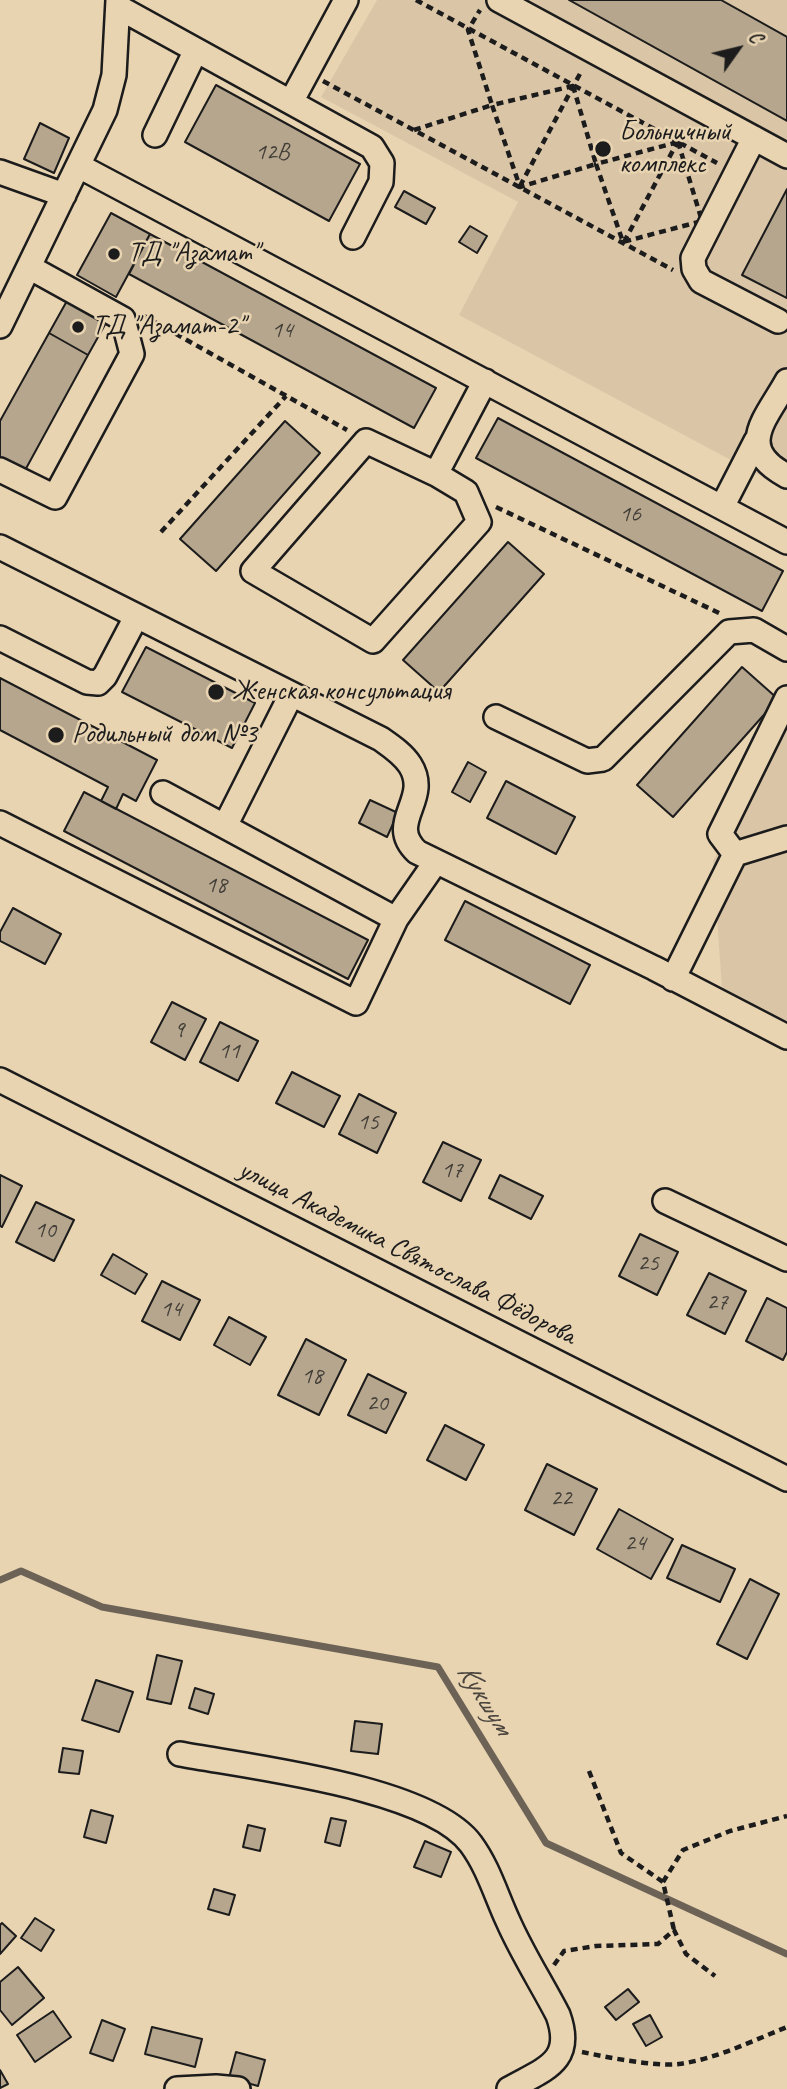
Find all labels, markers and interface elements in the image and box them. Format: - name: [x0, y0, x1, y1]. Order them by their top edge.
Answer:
- north arrow: [703, 14, 773, 84]
- text: С: [743, 27, 768, 48]
- place label: Больничный комплекс: [619, 116, 731, 182]
- house number: 12В: [255, 139, 289, 167]
- marker: Больничный комплекс: [593, 139, 613, 159]
- place label: ТД "Азамат": [128, 237, 258, 271]
- marker: ТД "Азамат": [106, 246, 122, 262]
- place label: ТД "Азамат-2": [92, 310, 244, 344]
- house number: 14: [271, 317, 293, 345]
- marker: ТД "Азамат-2": [70, 319, 86, 335]
- house number: 16: [619, 501, 641, 529]
- place label: Женская консультация: [232, 675, 450, 709]
- marker: Женская консультация: [206, 682, 226, 702]
- place label: Родильный дом №3: [72, 718, 257, 752]
- marker: Родильный дом №3: [46, 725, 66, 745]
- house number: 18: [205, 872, 227, 900]
- house number: 9: [174, 1017, 184, 1045]
- house number: 11: [218, 1038, 240, 1066]
- house number: 15: [357, 1109, 379, 1137]
- street label: улица Академика Святослава Фёдорова: [233, 1153, 581, 1353]
- house number: 17: [441, 1157, 463, 1185]
- house number: 10: [34, 1217, 56, 1245]
- house number: 25: [637, 1250, 659, 1278]
- house number: 27: [706, 1289, 728, 1317]
- house number: 14: [160, 1296, 182, 1324]
- house number: 18: [301, 1363, 323, 1391]
- house number: 20: [366, 1390, 388, 1418]
- house number: 22: [550, 1485, 572, 1513]
- house number: 24: [624, 1530, 646, 1558]
- water label: Кукшум: [448, 1657, 520, 1741]

